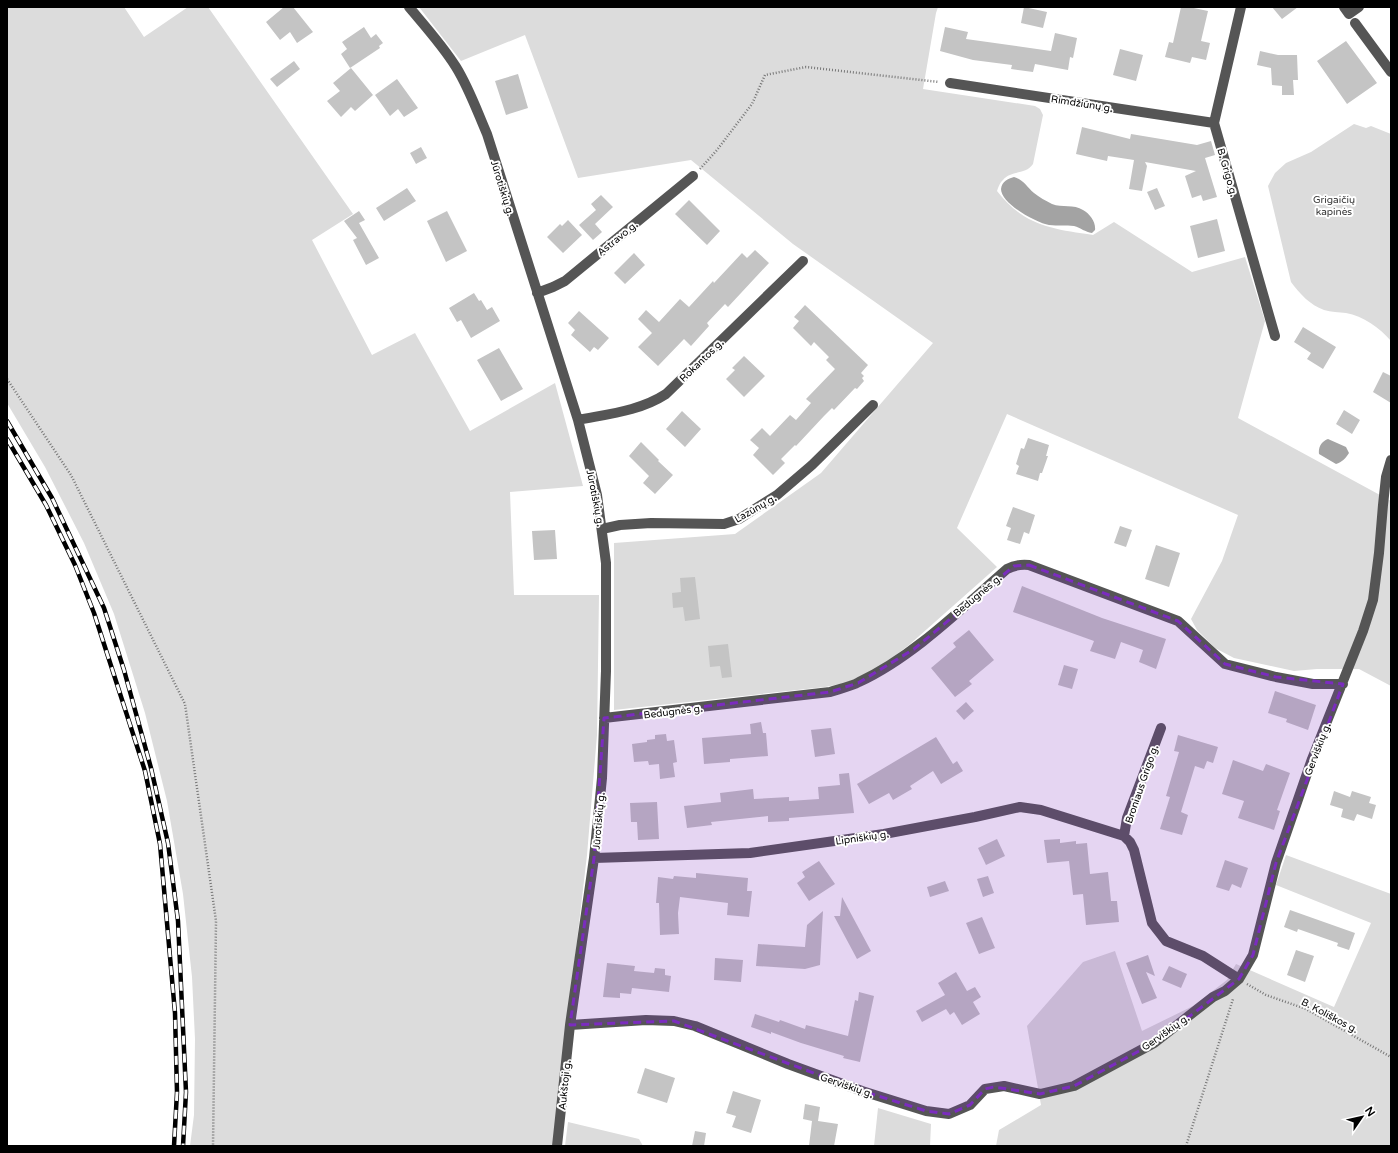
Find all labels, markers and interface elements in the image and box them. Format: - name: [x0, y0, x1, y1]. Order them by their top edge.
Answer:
- street label: Rimdžiūnų g.: [1050, 93, 1114, 115]
- street label: B. Grigo g.: [1214, 147, 1240, 198]
- street label: Jūrotiškių g.: [488, 159, 516, 217]
- park label: Grigaičių kapinės: [1313, 194, 1355, 218]
- street label: Astravo g.: [595, 219, 640, 259]
- street label: Rokantos g.: [677, 337, 726, 385]
- street label: Jūrotiškių g.: [584, 469, 606, 527]
- street label: Lazūnų g.: [733, 492, 778, 526]
- street label: Bedugnės g.: [951, 572, 1004, 619]
- street label: Bedugnės g.: [643, 702, 703, 722]
- street label: Gerviškių g.: [1302, 721, 1333, 777]
- street label: Broniaus Grigo g.: [1123, 744, 1161, 825]
- street label: Jūrotiškių g.: [591, 792, 607, 850]
- street label: Lipniškių g.: [835, 828, 889, 848]
- street label: B. Koliškos g.: [1299, 996, 1360, 1036]
- street label: Gerviškių g.: [1140, 1012, 1192, 1054]
- street label: Aukštoji g.: [556, 1060, 574, 1111]
- street label: Gerviškių g.: [819, 1071, 875, 1101]
- north arrow: [1342, 1097, 1382, 1137]
- text: N: [1362, 1104, 1378, 1119]

